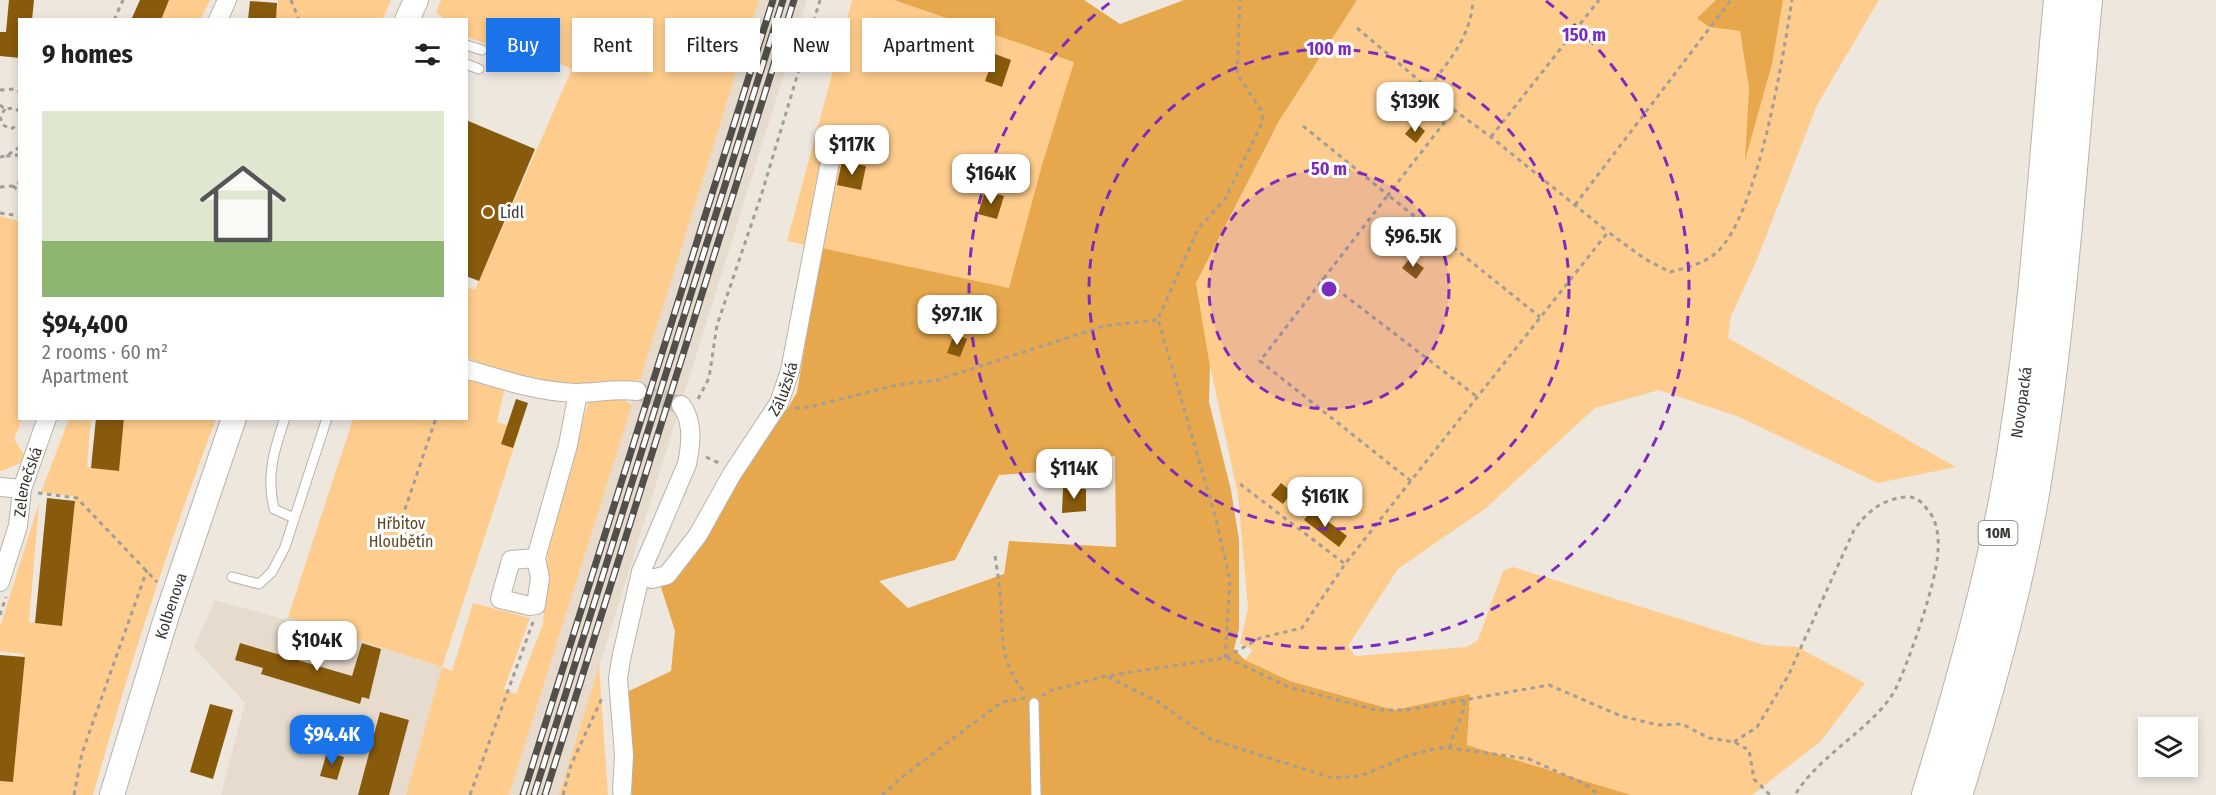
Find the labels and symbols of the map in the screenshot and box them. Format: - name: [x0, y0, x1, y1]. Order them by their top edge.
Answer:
- text: 150 m: [1562, 24, 1606, 46]
- text: 100 m: [1307, 38, 1351, 60]
- pin: $139K: [1373, 82, 1457, 133]
- pin: $117K: [810, 125, 894, 176]
- pin: $164K: [949, 154, 1033, 205]
- text: 50 m: [1311, 158, 1347, 180]
- place label: Lidl: [500, 203, 524, 222]
- marker: Lidl: [481, 205, 495, 219]
- pin: $96.5K: [1364, 217, 1462, 268]
- centre of rings: [1319, 279, 1339, 299]
- pin: $97.1K: [908, 295, 1006, 346]
- street label: Zálužská: [764, 360, 802, 419]
- street label: Novopacká: [2007, 366, 2036, 439]
- street label: Zelenečská: [10, 444, 46, 518]
- pin: $114K: [1032, 449, 1116, 500]
- pin: $161K: [1283, 477, 1367, 528]
- park label: Hřbitov Hloubětín: [369, 514, 433, 551]
- road number: 10M: [1978, 521, 2018, 545]
- street label: Kolbenova: [151, 570, 191, 641]
- pin: $104K: [275, 621, 359, 672]
- pin: $94.4K: [283, 715, 381, 766]

